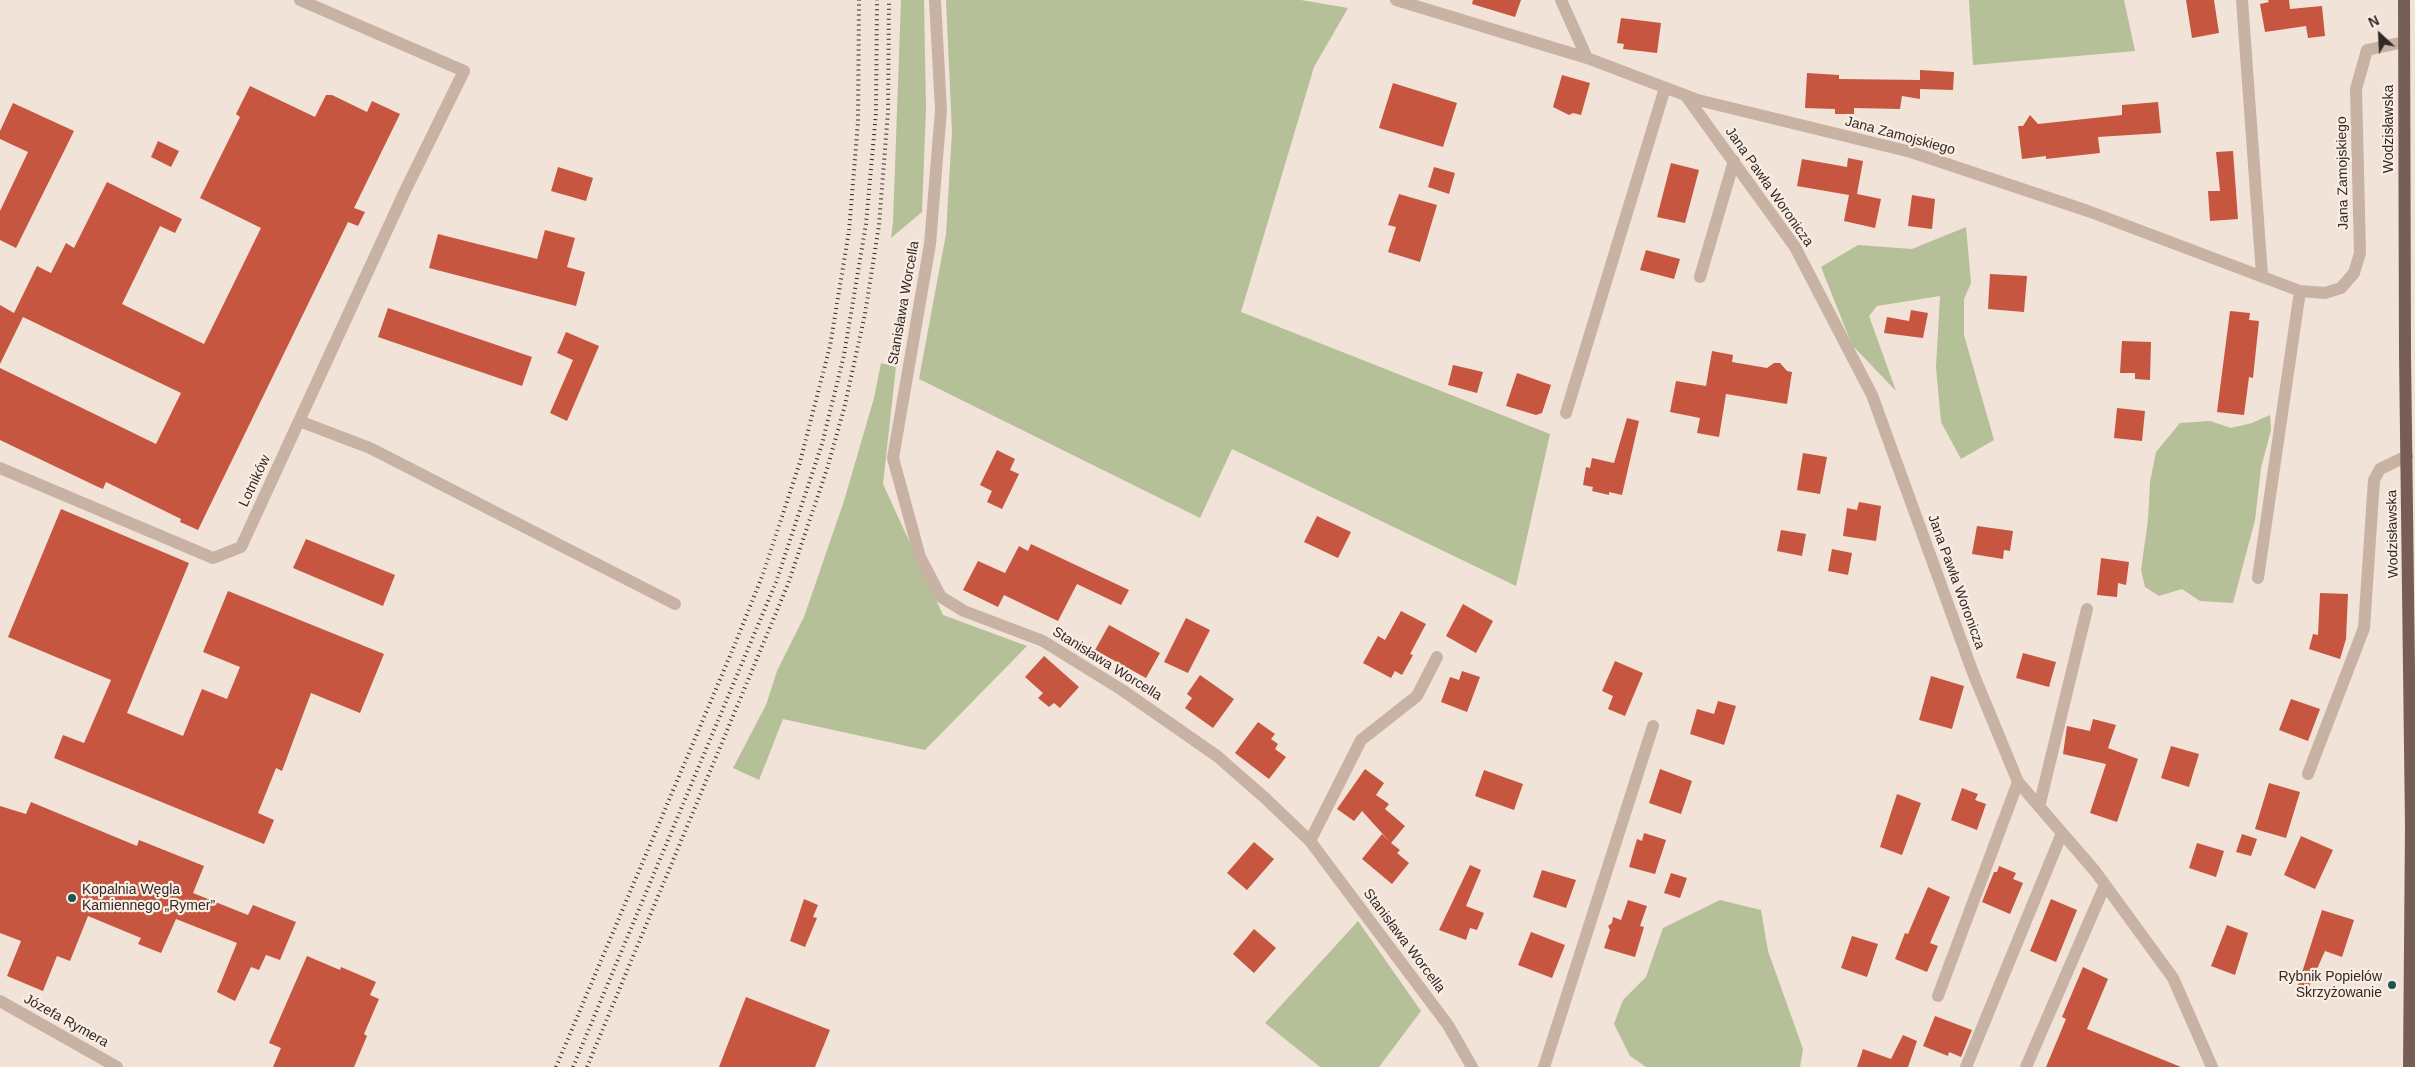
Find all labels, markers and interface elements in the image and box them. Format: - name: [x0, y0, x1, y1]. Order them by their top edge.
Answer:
- north arrow: [2355, 10, 2405, 60]
- text: N: [2366, 12, 2382, 31]
- street label: Wodzisławska: [2381, 85, 2397, 173]
- street label: Jana Zamojskiego: [1843, 113, 1957, 159]
- street label: Jana Zamojskiego: [2334, 116, 2352, 230]
- street label: Jana Pawła Woronicza: [1721, 124, 1817, 250]
- street label: Stanisława Worcella: [885, 240, 923, 366]
- street label: Lotników: [236, 452, 274, 510]
- street label: Wodzisławska: [2384, 490, 2402, 578]
- street label: Jana Pawła Woronicza: [1924, 512, 1988, 652]
- street label: Stanisława Worcella: [1049, 624, 1165, 704]
- place label: Kopalnia Węgla Kamiennego „Rymer”: [82, 882, 215, 914]
- street label: Stanisława Worcella: [1359, 886, 1449, 996]
- marker: Kopalnia Węgla Kamiennego „Rymer”: [66, 892, 78, 904]
- place label: Rybnik Popielów Skrzyżowanie: [2279, 969, 2382, 1002]
- marker: Rybnik Popielów Skrzyżowanie: [2386, 979, 2398, 991]
- street label: Józefa Rymera: [21, 991, 111, 1051]

